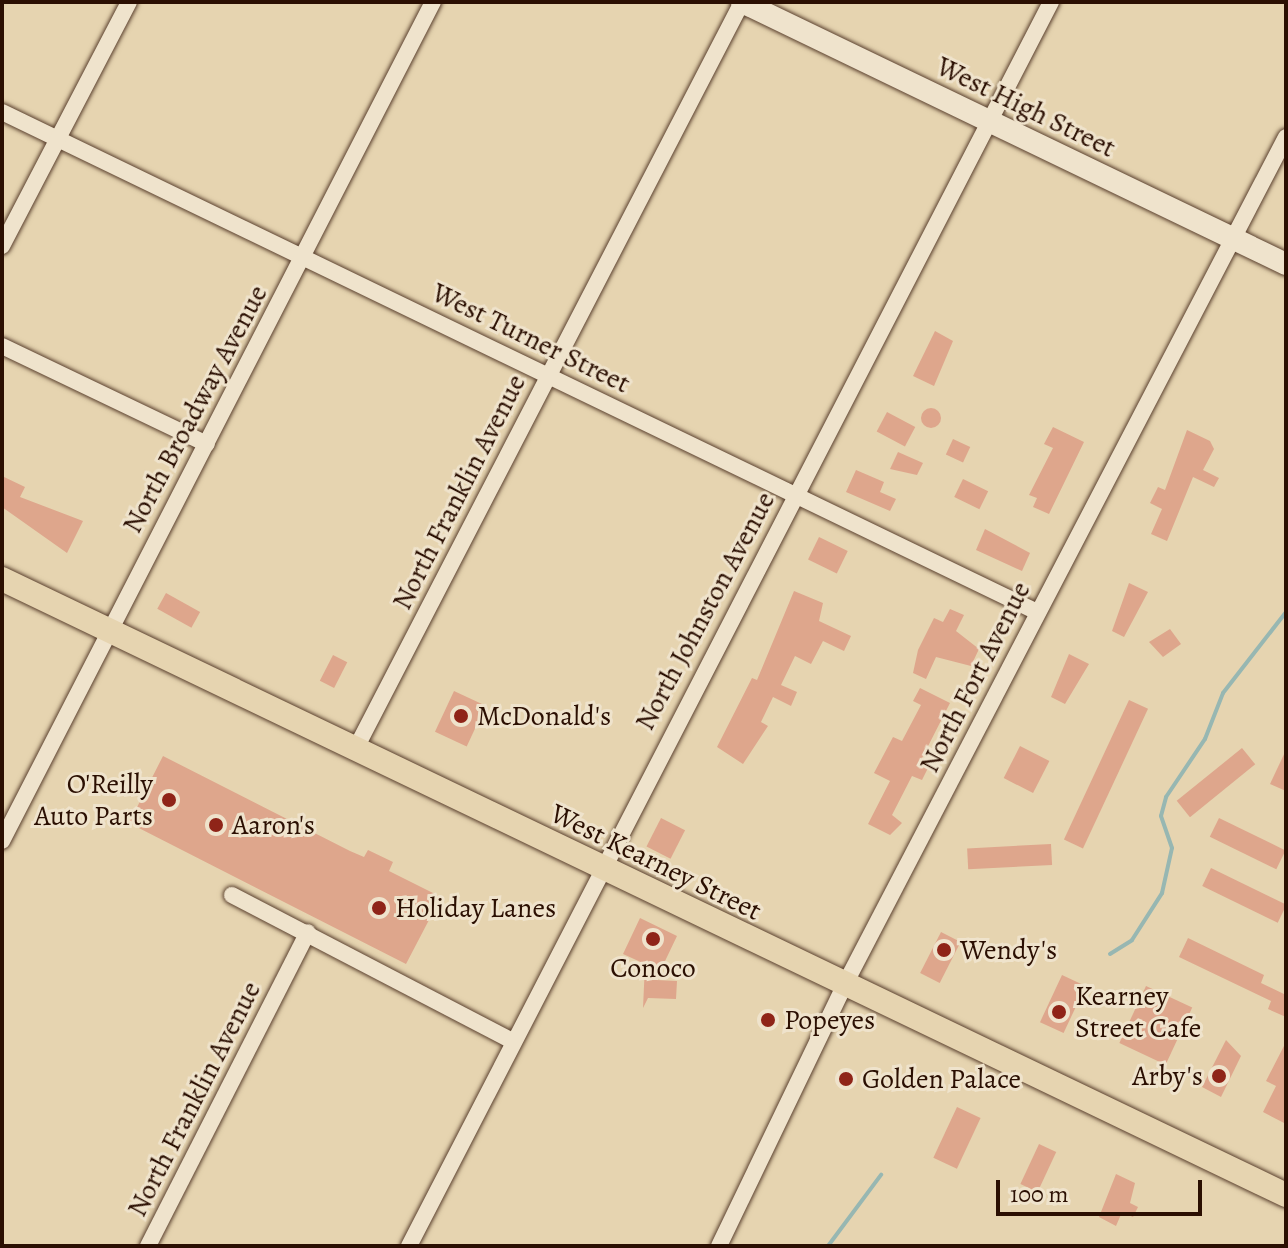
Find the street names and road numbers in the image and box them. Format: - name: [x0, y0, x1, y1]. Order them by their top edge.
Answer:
- street label: West High Street: [931, 49, 1121, 165]
- street label: West Turner Street: [427, 276, 635, 400]
- street label: North Broadway Avenue: [115, 279, 275, 539]
- street label: North Franklin Avenue: [385, 369, 533, 615]
- street label: North Johnston Avenue: [628, 486, 782, 736]
- street label: North Fort Avenue: [912, 576, 1038, 778]
- street label: West Kearney Street: [545, 796, 767, 928]
- street label: North Franklin Avenue: [120, 976, 268, 1222]

